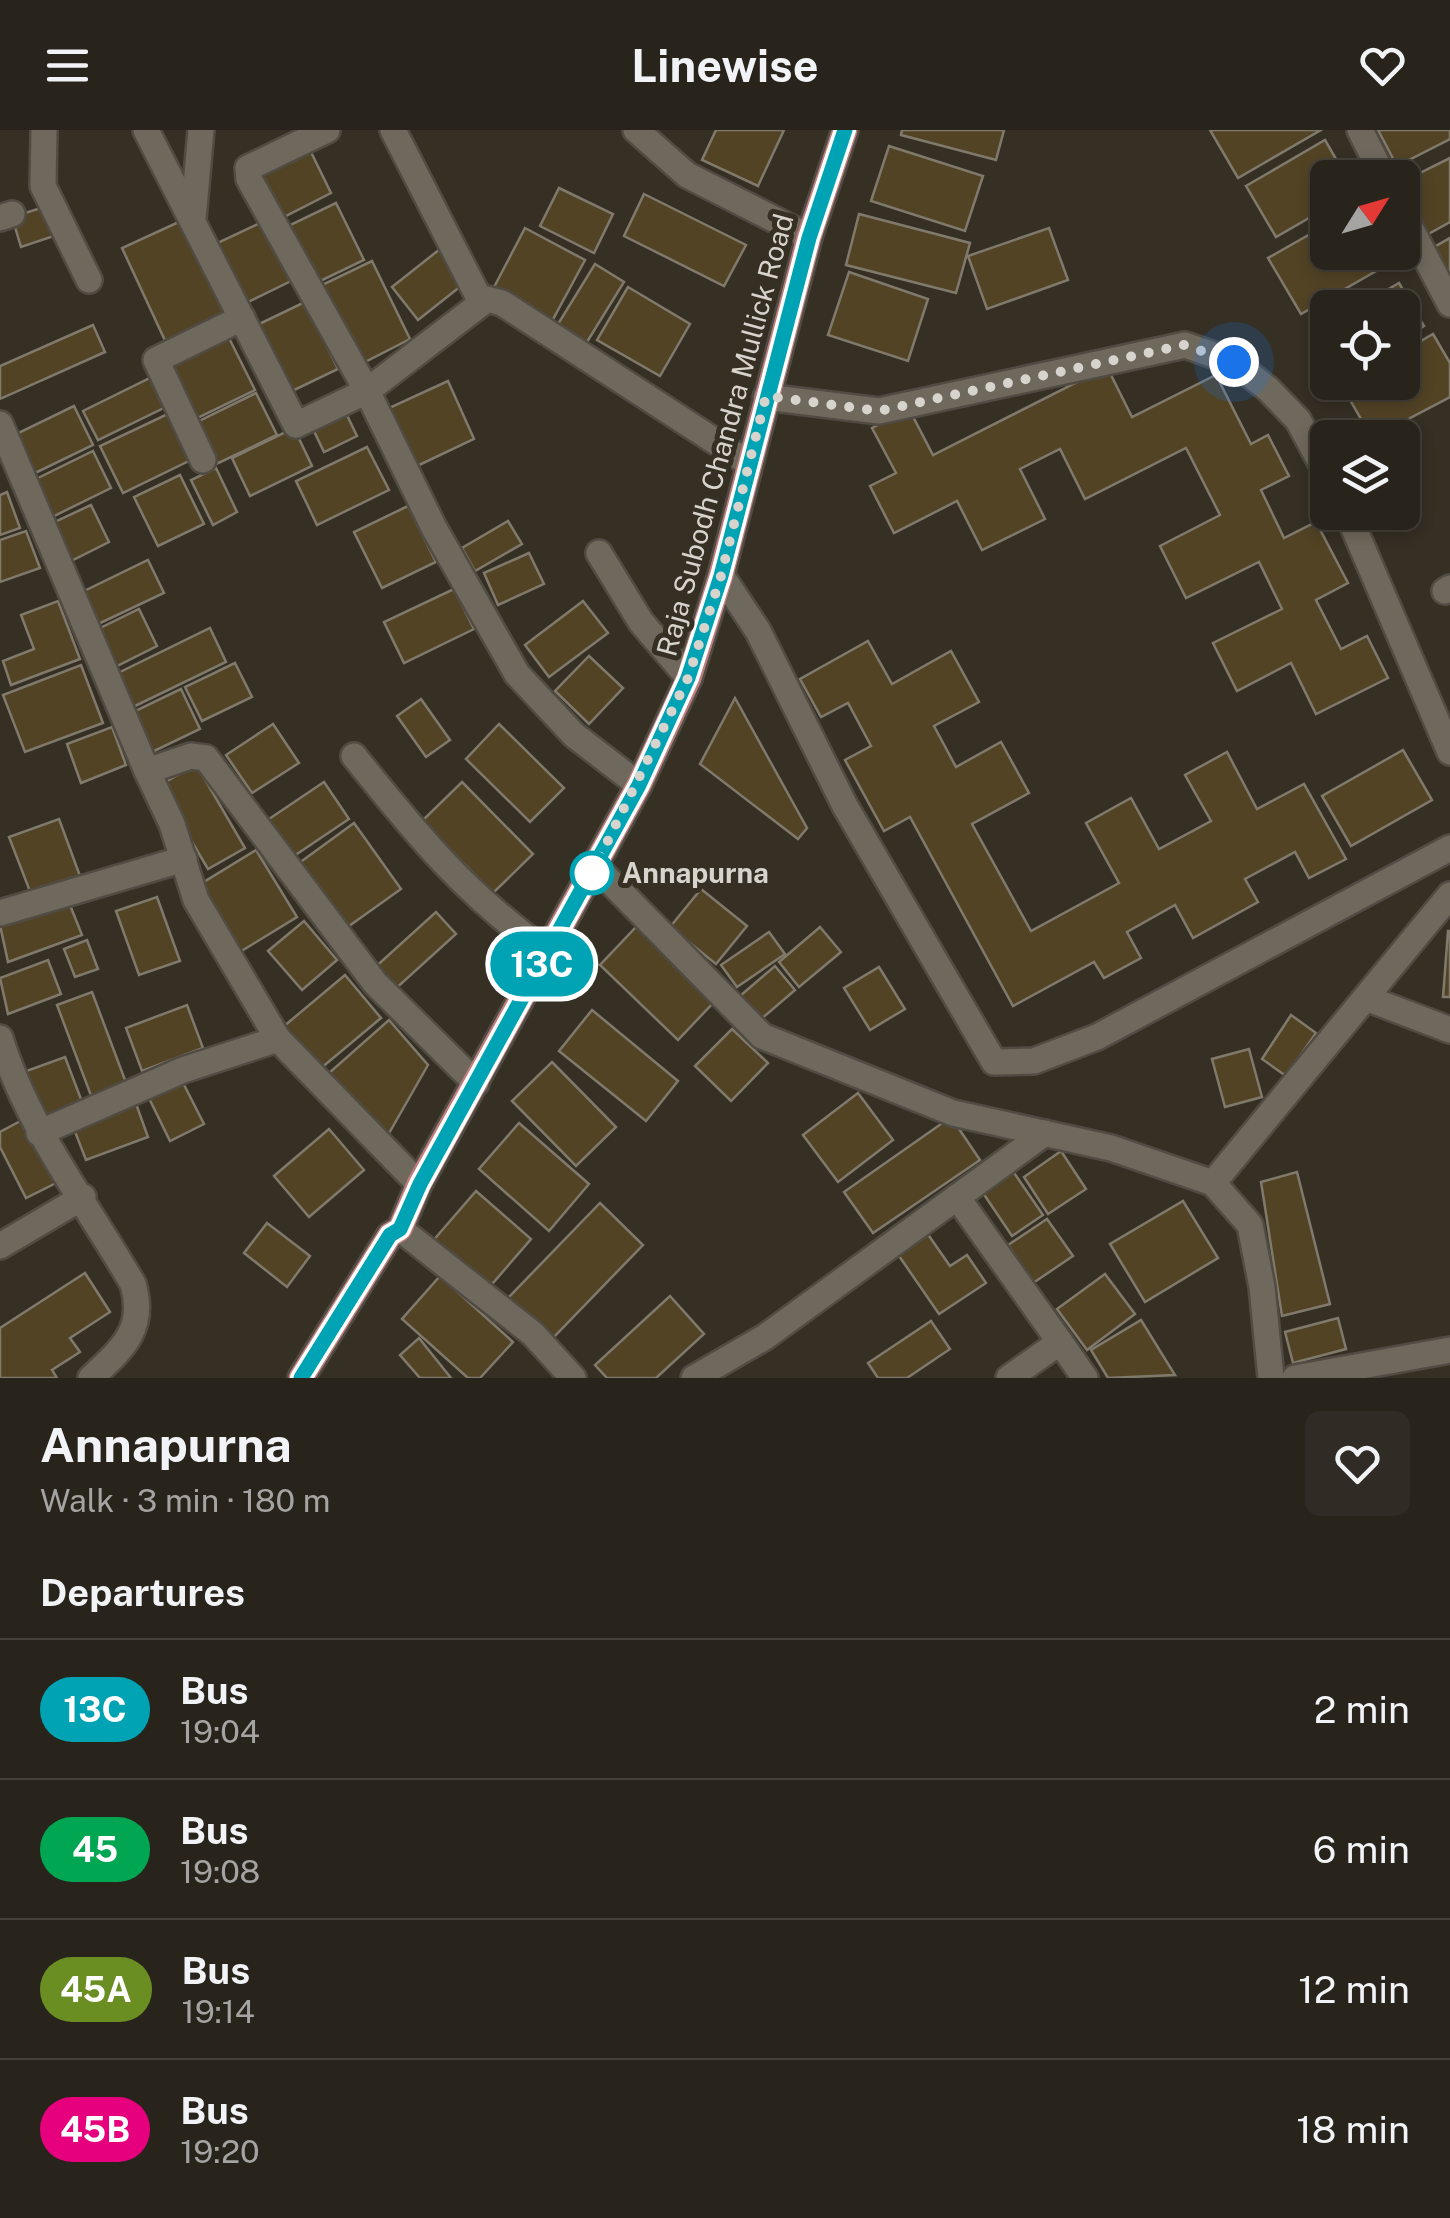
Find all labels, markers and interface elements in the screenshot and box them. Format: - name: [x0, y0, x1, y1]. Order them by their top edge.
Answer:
- icon: menu: [40, 38, 95, 93]
- icon: heart: [1355, 38, 1410, 93]
- text: Linewise: [631, 39, 819, 92]
- north arrow: [1310, 160, 1420, 270]
- map controls: [1310, 160, 1420, 530]
- street label: Raja Subodh Chandra Mullick Road: [650, 210, 800, 660]
- button: locate: [1310, 290, 1420, 400]
- your location: [1209, 337, 1259, 387]
- button: layers: [1310, 420, 1420, 530]
- marker: Annapurna: [571, 852, 613, 894]
- place label: Annapurna: [622, 856, 769, 889]
- line badge: 13C: [484, 932, 600, 996]
- text: 13C: [510, 944, 574, 985]
- button: heart: [1305, 1411, 1410, 1516]
- text: Annapurna: [40, 1416, 292, 1473]
- text: Walk · 3 min · 180 m: [40, 1482, 330, 1519]
- text: Departures: [40, 1570, 245, 1615]
- text: Bus: [180, 1668, 249, 1713]
- text: 2 min: [1314, 1687, 1410, 1732]
- text: 13C: [63, 1689, 127, 1730]
- text: 19:04: [180, 1713, 260, 1750]
- text: Bus: [180, 1808, 249, 1853]
- text: 6 min: [1313, 1827, 1410, 1872]
- text: 45: [72, 1829, 118, 1870]
- text: 19:08: [180, 1853, 260, 1890]
- text: Bus: [182, 1948, 250, 1993]
- text: 12 min: [1298, 1967, 1410, 2012]
- text: 45A: [60, 1969, 132, 2010]
- text: 19:14: [182, 1993, 255, 2030]
- text: Bus: [180, 2088, 249, 2133]
- text: 18 min: [1296, 2107, 1410, 2152]
- text: 45B: [60, 2109, 130, 2150]
- text: 19:20: [180, 2133, 260, 2170]

